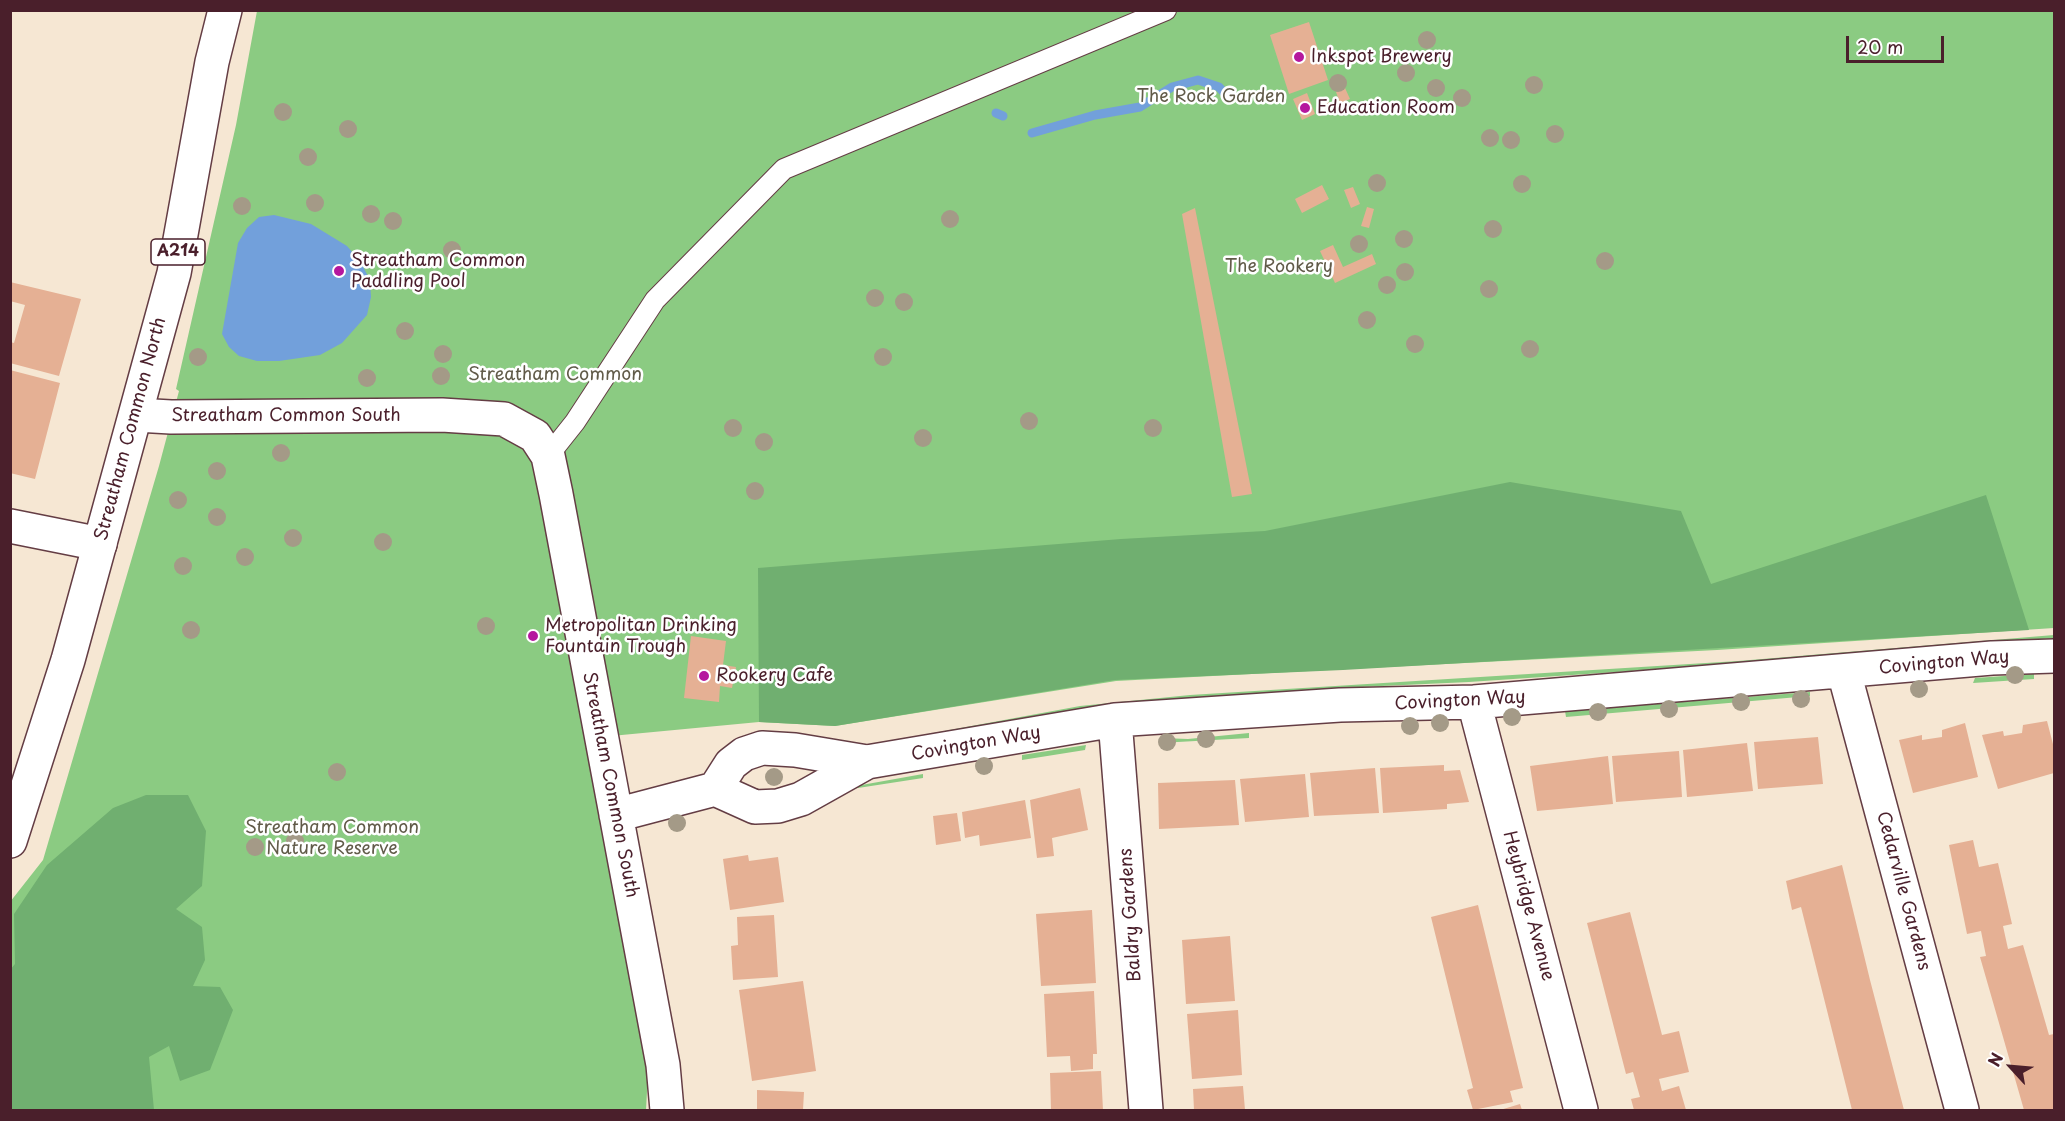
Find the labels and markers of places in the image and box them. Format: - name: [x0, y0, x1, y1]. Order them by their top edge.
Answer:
- place label: Inkspot Brewery: [1311, 46, 1452, 68]
- marker: Inkspot Brewery: [1292, 50, 1306, 64]
- place label: Education Room: [1317, 97, 1455, 119]
- marker: Education Room: [1298, 101, 1312, 115]
- place label: Streatham Common Paddling Pool: [351, 250, 525, 292]
- marker: Streatham Common Paddling Pool: [332, 264, 346, 278]
- place label: Metropolitan Drinking Fountain Trough: [545, 615, 737, 658]
- marker: Metropolitan Drinking Fountain Trough: [526, 629, 540, 643]
- place label: Rookery Cafe: [716, 665, 833, 687]
- marker: Rookery Cafe: [697, 669, 711, 683]

